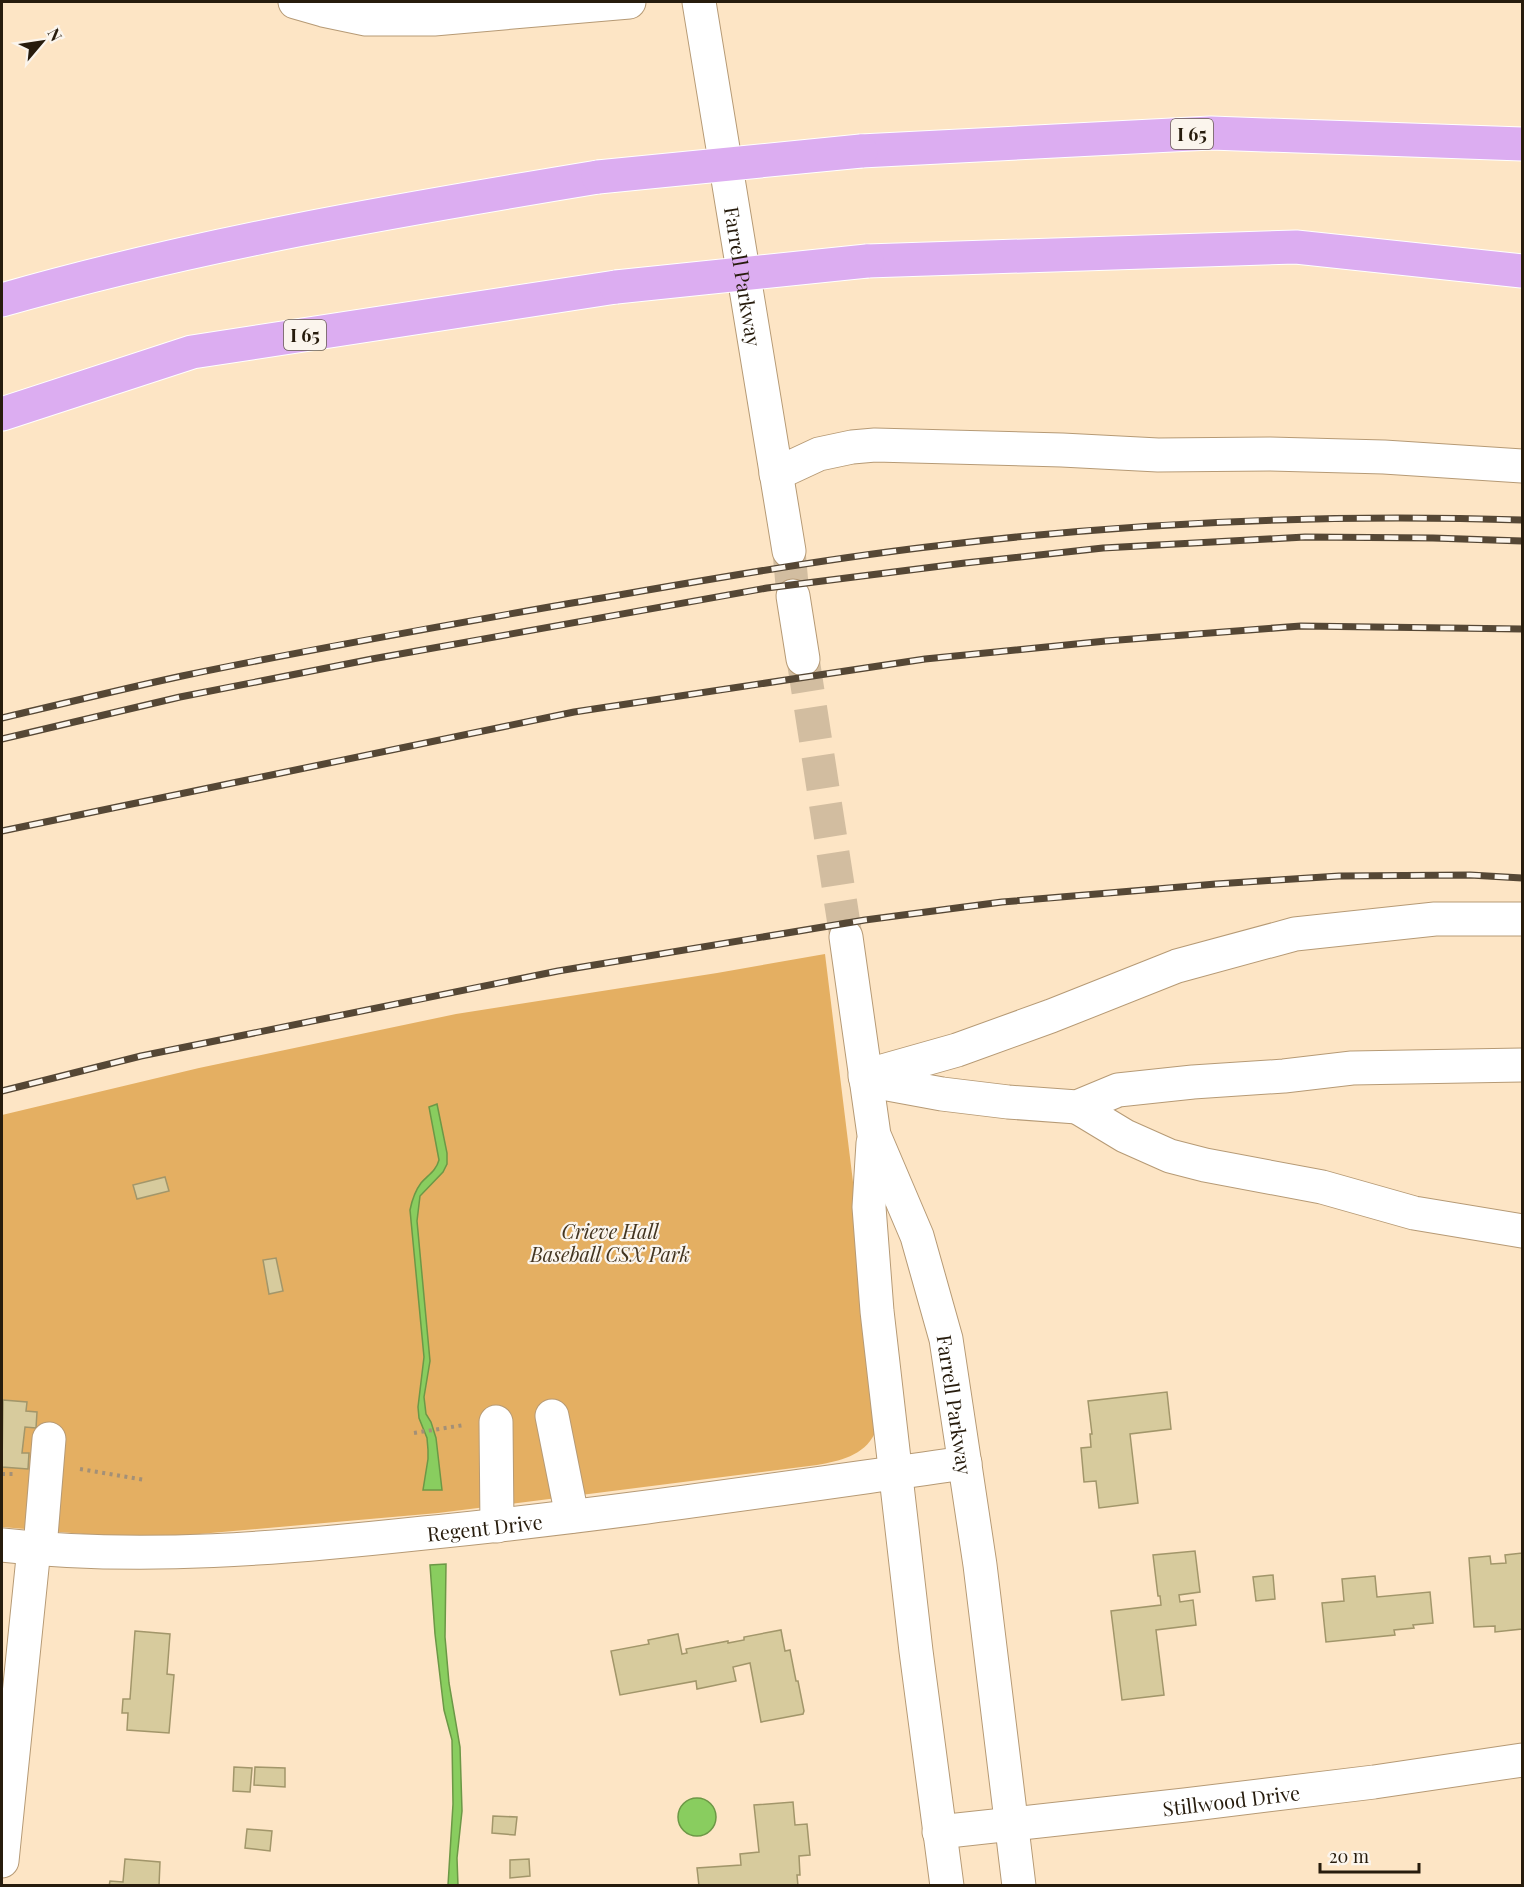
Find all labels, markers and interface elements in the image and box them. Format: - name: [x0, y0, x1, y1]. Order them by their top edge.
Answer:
- north arrow: [12, 12, 72, 72]
- text: N: [44, 24, 68, 45]
- road number: I 65: [1171, 119, 1213, 149]
- street label: Farrell Parkway: [719, 204, 769, 348]
- road number: I 65: [284, 320, 326, 350]
- park label: Crieve Hall Baseball CSX Park: [529, 1217, 690, 1267]
- street label: Farrell Parkway: [932, 1333, 980, 1476]
- street label: Regent Drive: [425, 1507, 544, 1546]
- street label: Stillwood Drive: [1161, 1778, 1301, 1821]
- scale bar: [1320, 1836, 1419, 1874]
- text: 20 m: [1329, 1844, 1369, 1868]

